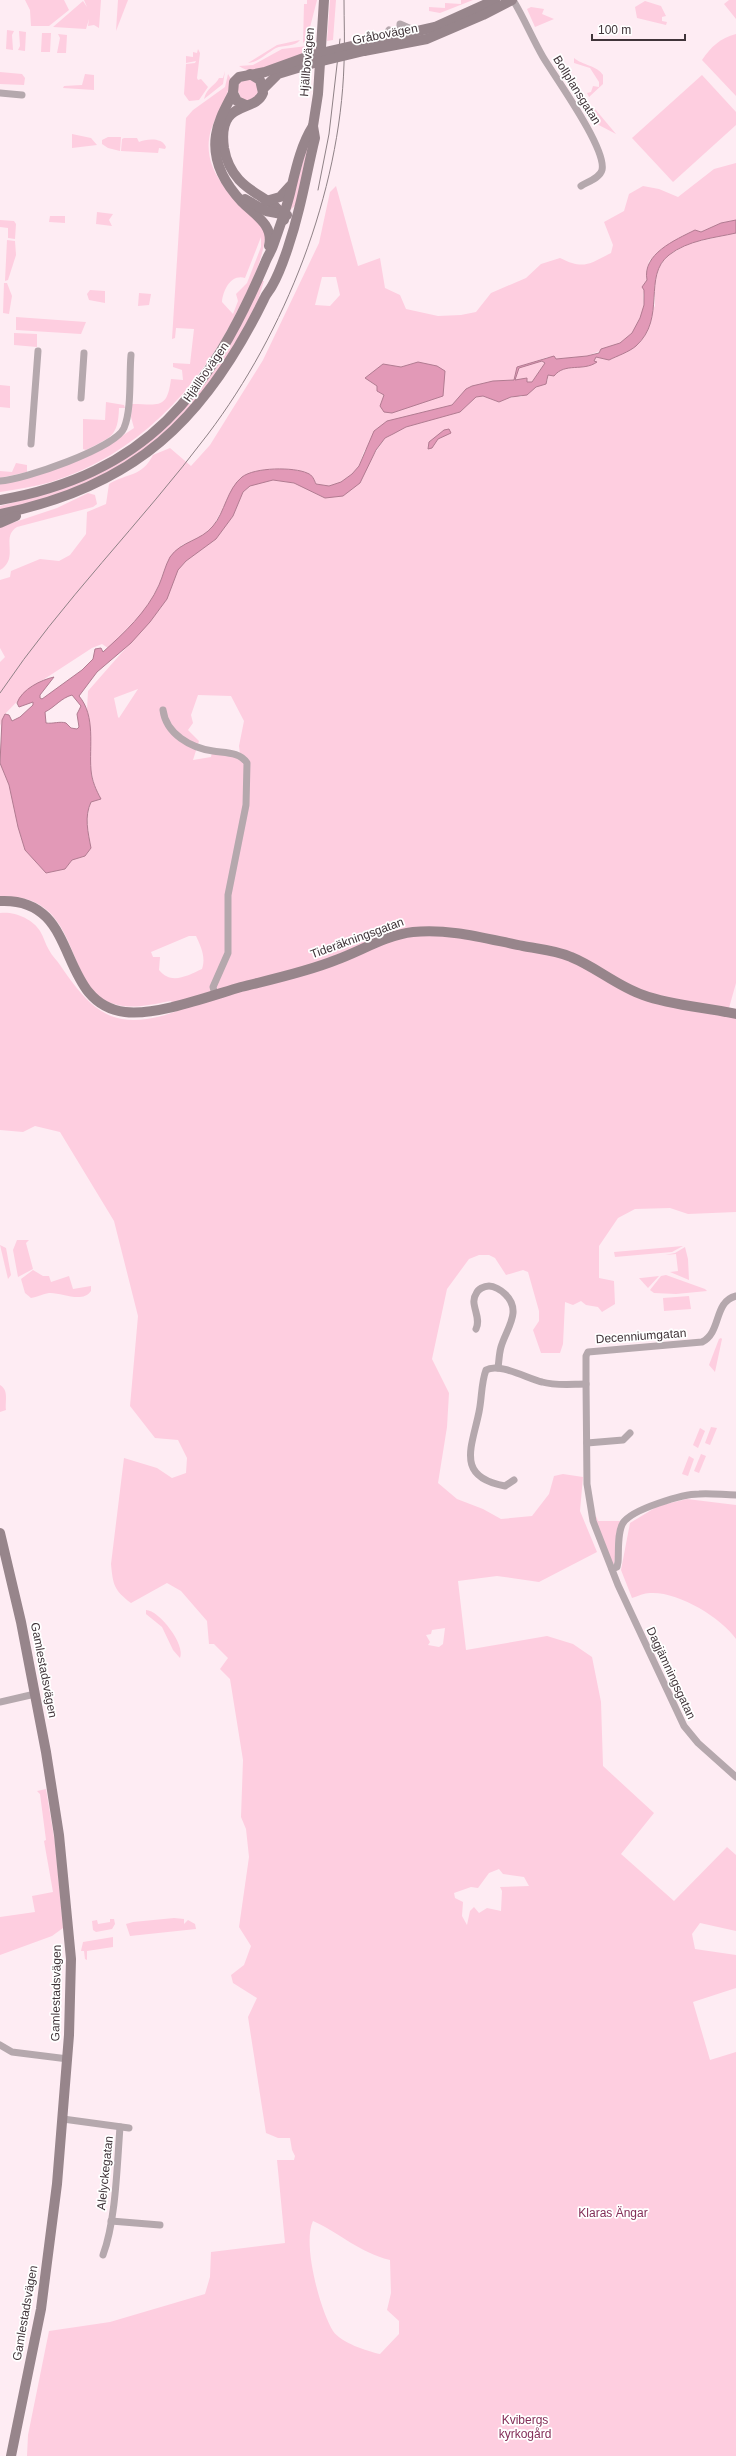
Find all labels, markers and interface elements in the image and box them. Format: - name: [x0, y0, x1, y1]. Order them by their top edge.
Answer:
- scale bar: [592, 16, 685, 42]
- street label: Gråbovägen: [351, 21, 419, 47]
- text: 100 m: [598, 23, 631, 37]
- street label: Hjällbovägen: [297, 27, 317, 97]
- street label: Bollplansgatan: [550, 53, 604, 127]
- street label: Hjällbovägen: [180, 340, 232, 404]
- street label: Tideräkningsgatan: [308, 915, 406, 961]
- street label: Decenniumgatan: [595, 1326, 687, 1346]
- street label: Gamlestadsvägen: [28, 1621, 60, 1719]
- street label: Dagjämningsgatan: [644, 1625, 698, 1721]
- street label: Gamlestadsvägen: [48, 1945, 64, 2041]
- street label: Alelyckegatan: [94, 2135, 116, 2211]
- park label: Klaras Ängar: [578, 2206, 648, 2220]
- street label: Gamlestadsvägen: [10, 2264, 40, 2362]
- park label: Kvibergs kyrkogård: [499, 2413, 551, 2441]

